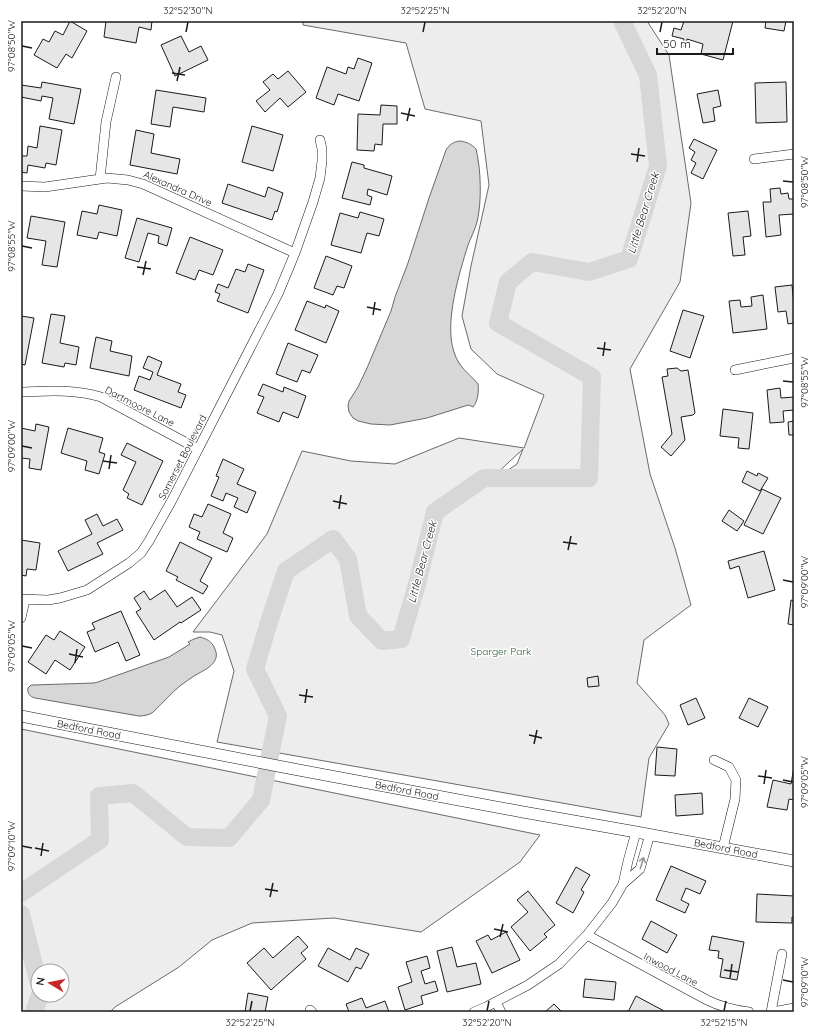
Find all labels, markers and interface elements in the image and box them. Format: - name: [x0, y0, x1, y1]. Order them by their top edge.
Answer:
- text: 32°52'30"N: [163, 4, 213, 17]
- text: 32°52'25"N: [400, 4, 450, 17]
- text: 32°52'20"N: [637, 4, 687, 17]
- text: 97°08'50"W: [5, 20, 18, 72]
- scale bar: [657, 30, 733, 56]
- text: 50 m: [663, 36, 691, 51]
- text: 97°08'50"W: [798, 156, 811, 208]
- street label: Alexandra Drive: [142, 168, 214, 209]
- water label: Little Bear Creek: [624, 170, 662, 255]
- text: 97°08'55"W: [5, 220, 18, 272]
- text: 97°08'55"W: [798, 356, 811, 408]
- street label: Dartmoore Lane: [103, 383, 177, 430]
- street label: Somerset Boulevard: [155, 412, 210, 502]
- text: 97°09'00"W: [5, 419, 18, 472]
- water label: Little Bear Creek: [404, 518, 440, 604]
- text: 97°09'00"W: [798, 555, 811, 608]
- text: 97°09'05"W: [5, 620, 18, 672]
- park label: Sparger Park: [471, 645, 531, 658]
- street label: Bedford Road: [56, 717, 122, 742]
- text: 97°09'05"W: [798, 756, 811, 808]
- street label: Bedford Road: [374, 778, 440, 803]
- text: 97°09'10"W: [5, 821, 18, 871]
- street label: Bedford Road: [693, 836, 759, 861]
- one-way arrow: [639, 856, 646, 869]
- street label: Inwood Lane: [641, 950, 700, 989]
- text: 97°09'10"W: [798, 957, 811, 1007]
- north arrow: [30, 963, 70, 1003]
- text: N: [33, 976, 48, 986]
- text: 32°52'25"N: [225, 1016, 275, 1029]
- text: 32°52'20"N: [462, 1016, 512, 1029]
- text: 32°52'15"N: [700, 1016, 748, 1029]

